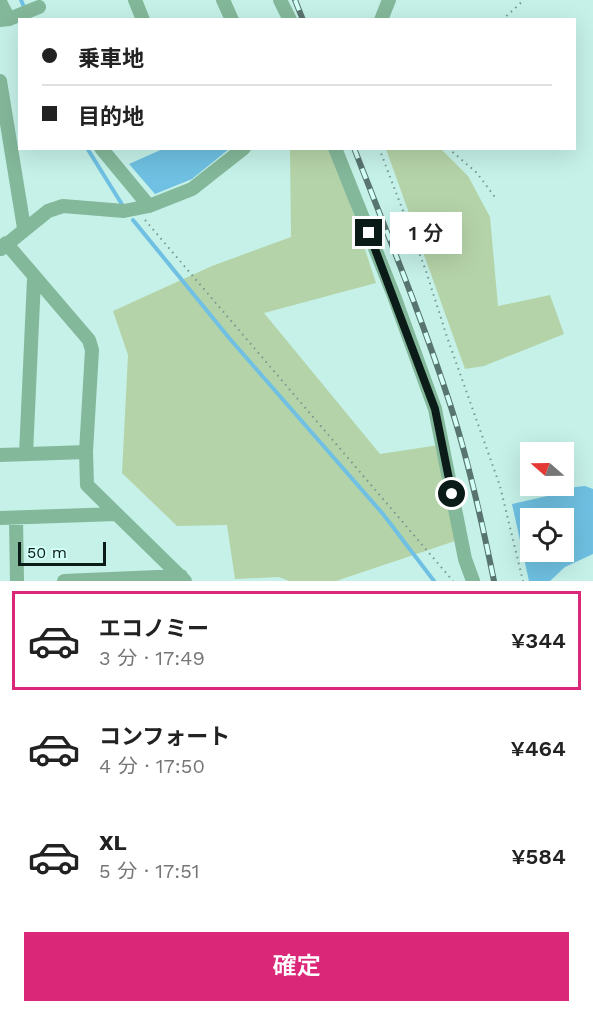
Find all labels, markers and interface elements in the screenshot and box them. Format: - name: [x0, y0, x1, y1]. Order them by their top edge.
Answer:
- text: 乗車地: [78, 46, 144, 71]
- text: 目的地: [78, 104, 144, 129]
- callout: 1 分: [390, 212, 462, 254]
- route end: [355, 219, 382, 246]
- text: 1 分: [409, 221, 443, 245]
- north arrow: [520, 442, 574, 496]
- map controls: [520, 442, 574, 562]
- route start: [438, 480, 465, 507]
- button: locate: [520, 508, 574, 562]
- scale bar: [18, 539, 106, 566]
- text: 50 m: [27, 543, 67, 562]
- icon: car: [27, 614, 81, 668]
- text: エコノミー: [99, 616, 209, 641]
- text: ¥344: [511, 628, 566, 653]
- text: 3 分 · 17:49: [99, 646, 205, 670]
- icon: car: [27, 722, 81, 776]
- text: コンフォート: [99, 724, 230, 749]
- text: ¥464: [510, 736, 566, 761]
- text: 4 分 · 17:50: [99, 754, 205, 778]
- icon: car: [27, 830, 81, 884]
- text: XL: [99, 830, 127, 855]
- text: ¥584: [511, 844, 566, 869]
- text: 5 分 · 17:51: [99, 859, 200, 883]
- button: 確定: [24, 932, 569, 1001]

